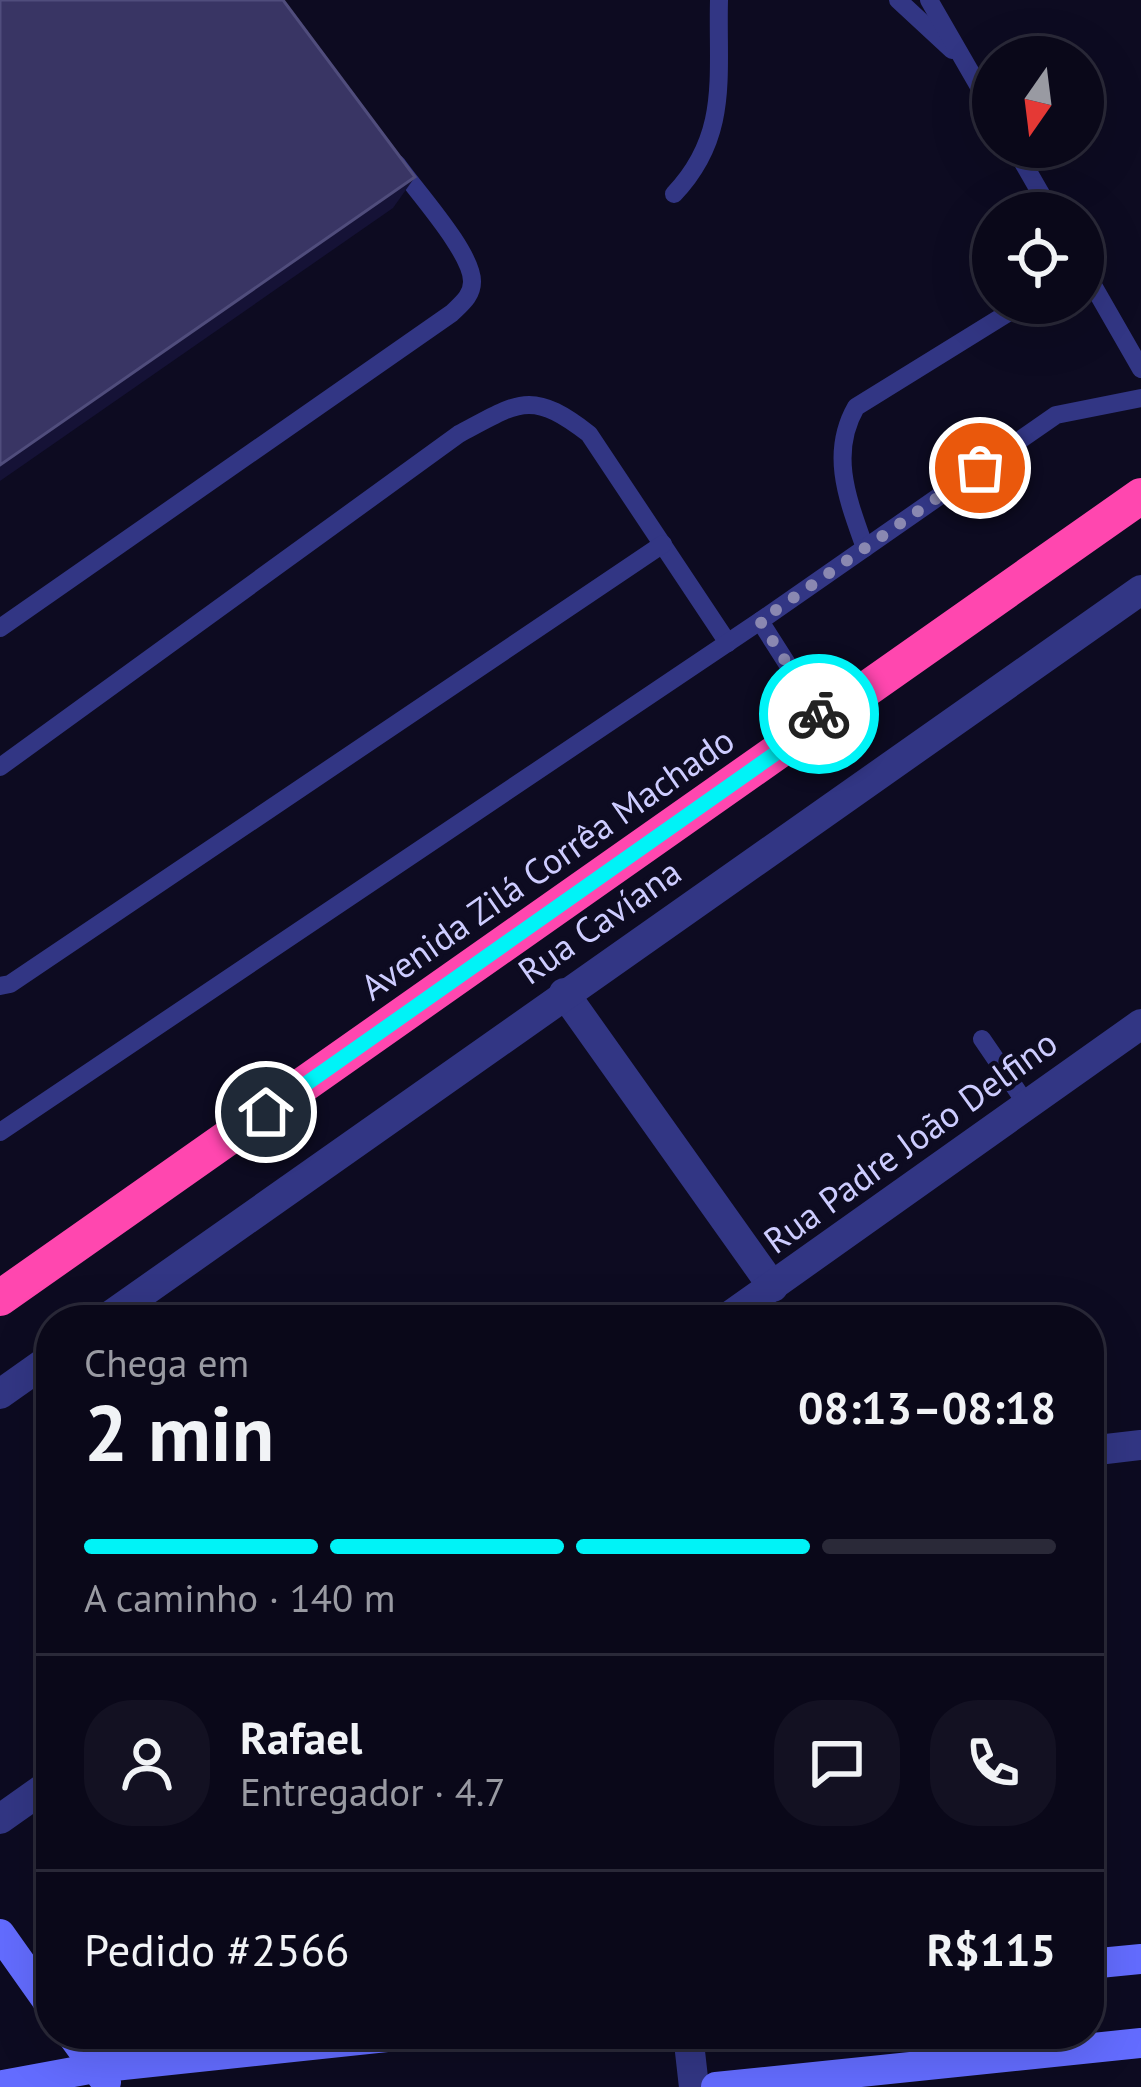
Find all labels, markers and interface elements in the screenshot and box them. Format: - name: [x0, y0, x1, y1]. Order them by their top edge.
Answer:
- north arrow: [972, 36, 1104, 168]
- map controls: [972, 36, 1104, 324]
- button: locate: [972, 192, 1104, 324]
- pin: [929, 417, 1031, 519]
- icon: bag: [947, 435, 1013, 501]
- courier: [759, 654, 879, 774]
- icon: bike: [786, 681, 852, 747]
- street label: Avenida Zilá Corrêa Machado: [351, 716, 743, 1010]
- street label: Rua Cavíana: [508, 848, 690, 994]
- street label: Rua Padre João Delfino: [754, 1019, 1066, 1263]
- pin: [215, 1061, 317, 1163]
- icon: home: [233, 1079, 299, 1145]
- text: Chega em: [84, 1337, 249, 1388]
- text: 08:13–08:18: [798, 1378, 1056, 1436]
- text: 2 min: [84, 1382, 274, 1483]
- text: A caminho · 140 m: [84, 1572, 395, 1623]
- button: person: [84, 1700, 210, 1826]
- button: chat: [774, 1700, 900, 1826]
- button: phone: [930, 1700, 1056, 1826]
- text: Rafael: [240, 1708, 362, 1766]
- text: Entregador · 4.7: [240, 1766, 506, 1817]
- text: Pedido #2566: [84, 1920, 350, 1978]
- text: R$115: [927, 1920, 1056, 1978]

